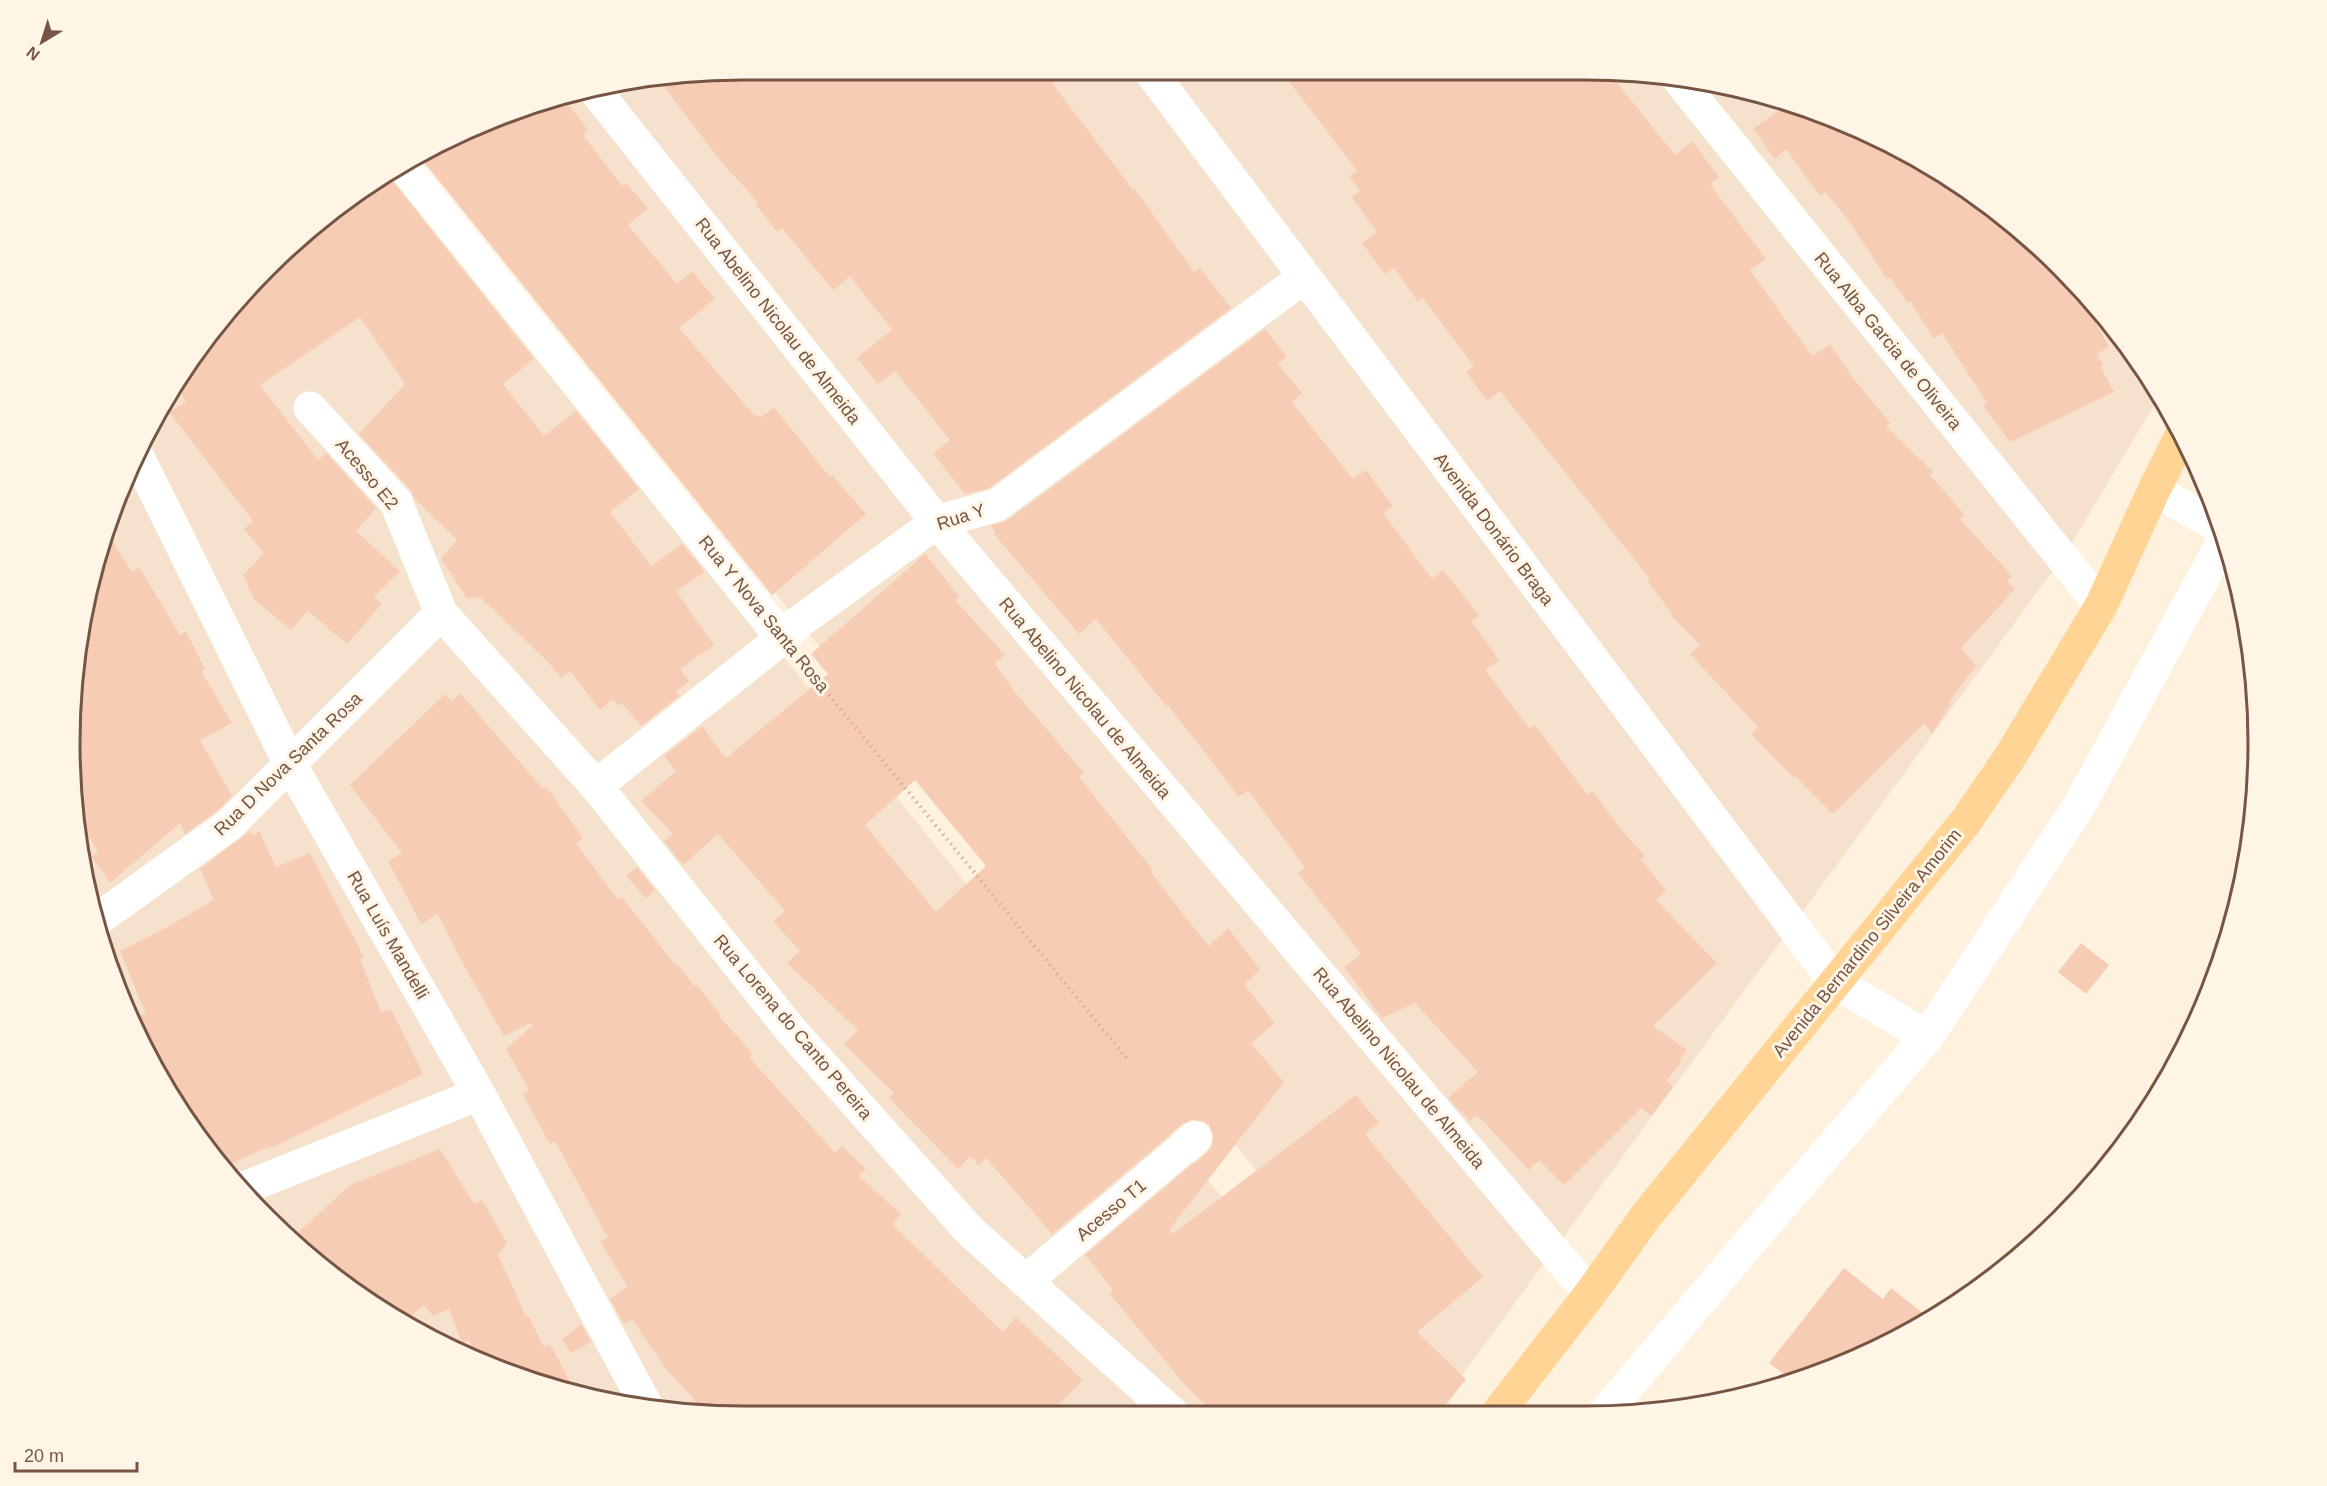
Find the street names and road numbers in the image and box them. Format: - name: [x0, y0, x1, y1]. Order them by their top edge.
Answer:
- street label: Rua Abelino Nicolau de Almeida: [691, 214, 865, 429]
- street label: Rua Alba Garcia de Oliveira: [1810, 248, 1966, 434]
- street label: Acesso E2: [332, 435, 402, 513]
- street label: Avenida Donário Braga: [1430, 449, 1558, 610]
- street label: Rua Y: [934, 500, 988, 534]
- street label: Rua Y Nova Santa Rosa: [695, 532, 834, 697]
- street label: Rua Abelino Nicolau de Almeida: [995, 593, 1176, 803]
- street label: Rua D Nova Santa Rosa: [210, 688, 367, 840]
- street label: Avenida Bernardino Silveira Amorim: [1769, 825, 1965, 1061]
- street label: Rua Luís Mandelli: [343, 868, 433, 1002]
- street label: Rua Lorena do Canto Pereira: [710, 931, 877, 1124]
- street label: Rua Abelino Nicolau de Almeida: [1309, 963, 1490, 1173]
- street label: Acesso T1: [1072, 1175, 1150, 1245]

